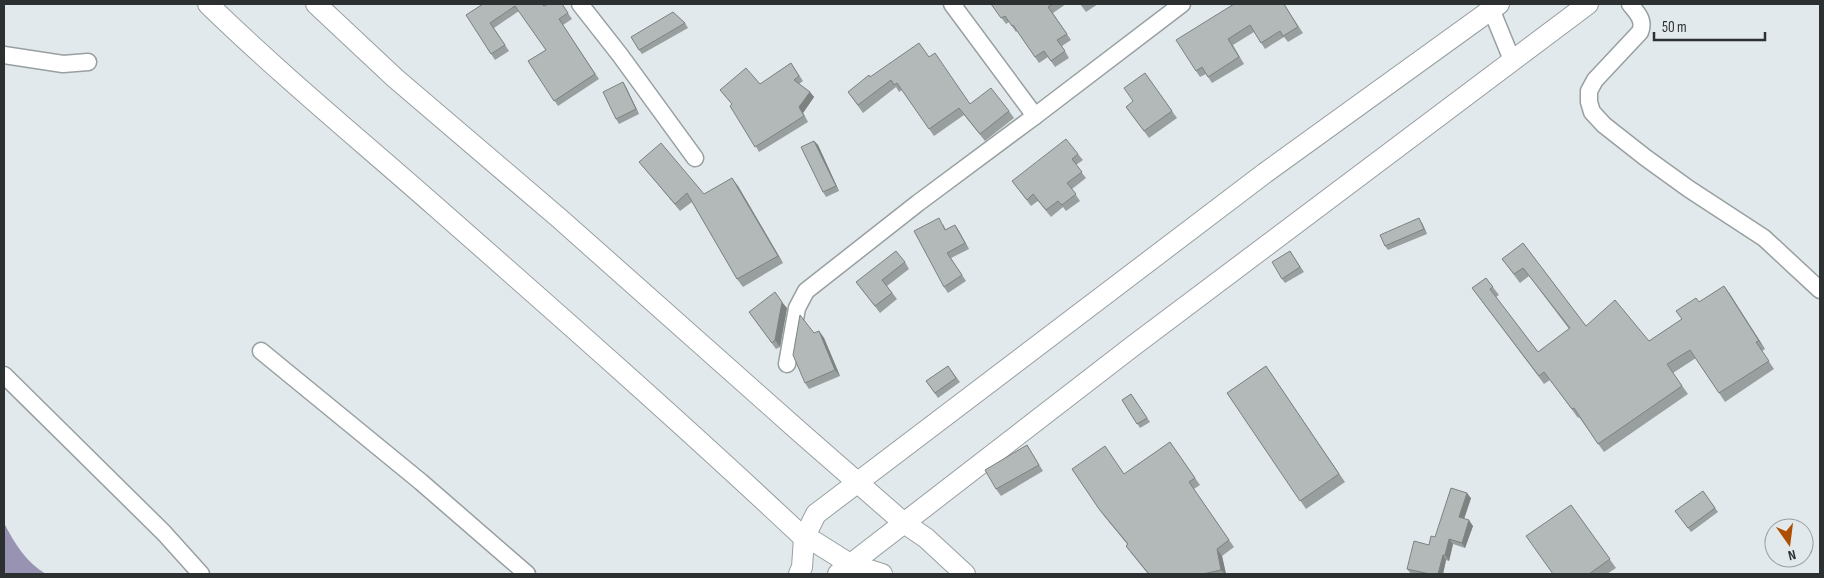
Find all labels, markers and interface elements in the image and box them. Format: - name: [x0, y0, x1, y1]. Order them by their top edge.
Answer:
- scale bar: [1654, 10, 1765, 42]
- text: 50 m: [1662, 18, 1687, 37]
- north arrow: [1764, 518, 1814, 568]
- text: N: [1786, 546, 1798, 564]

